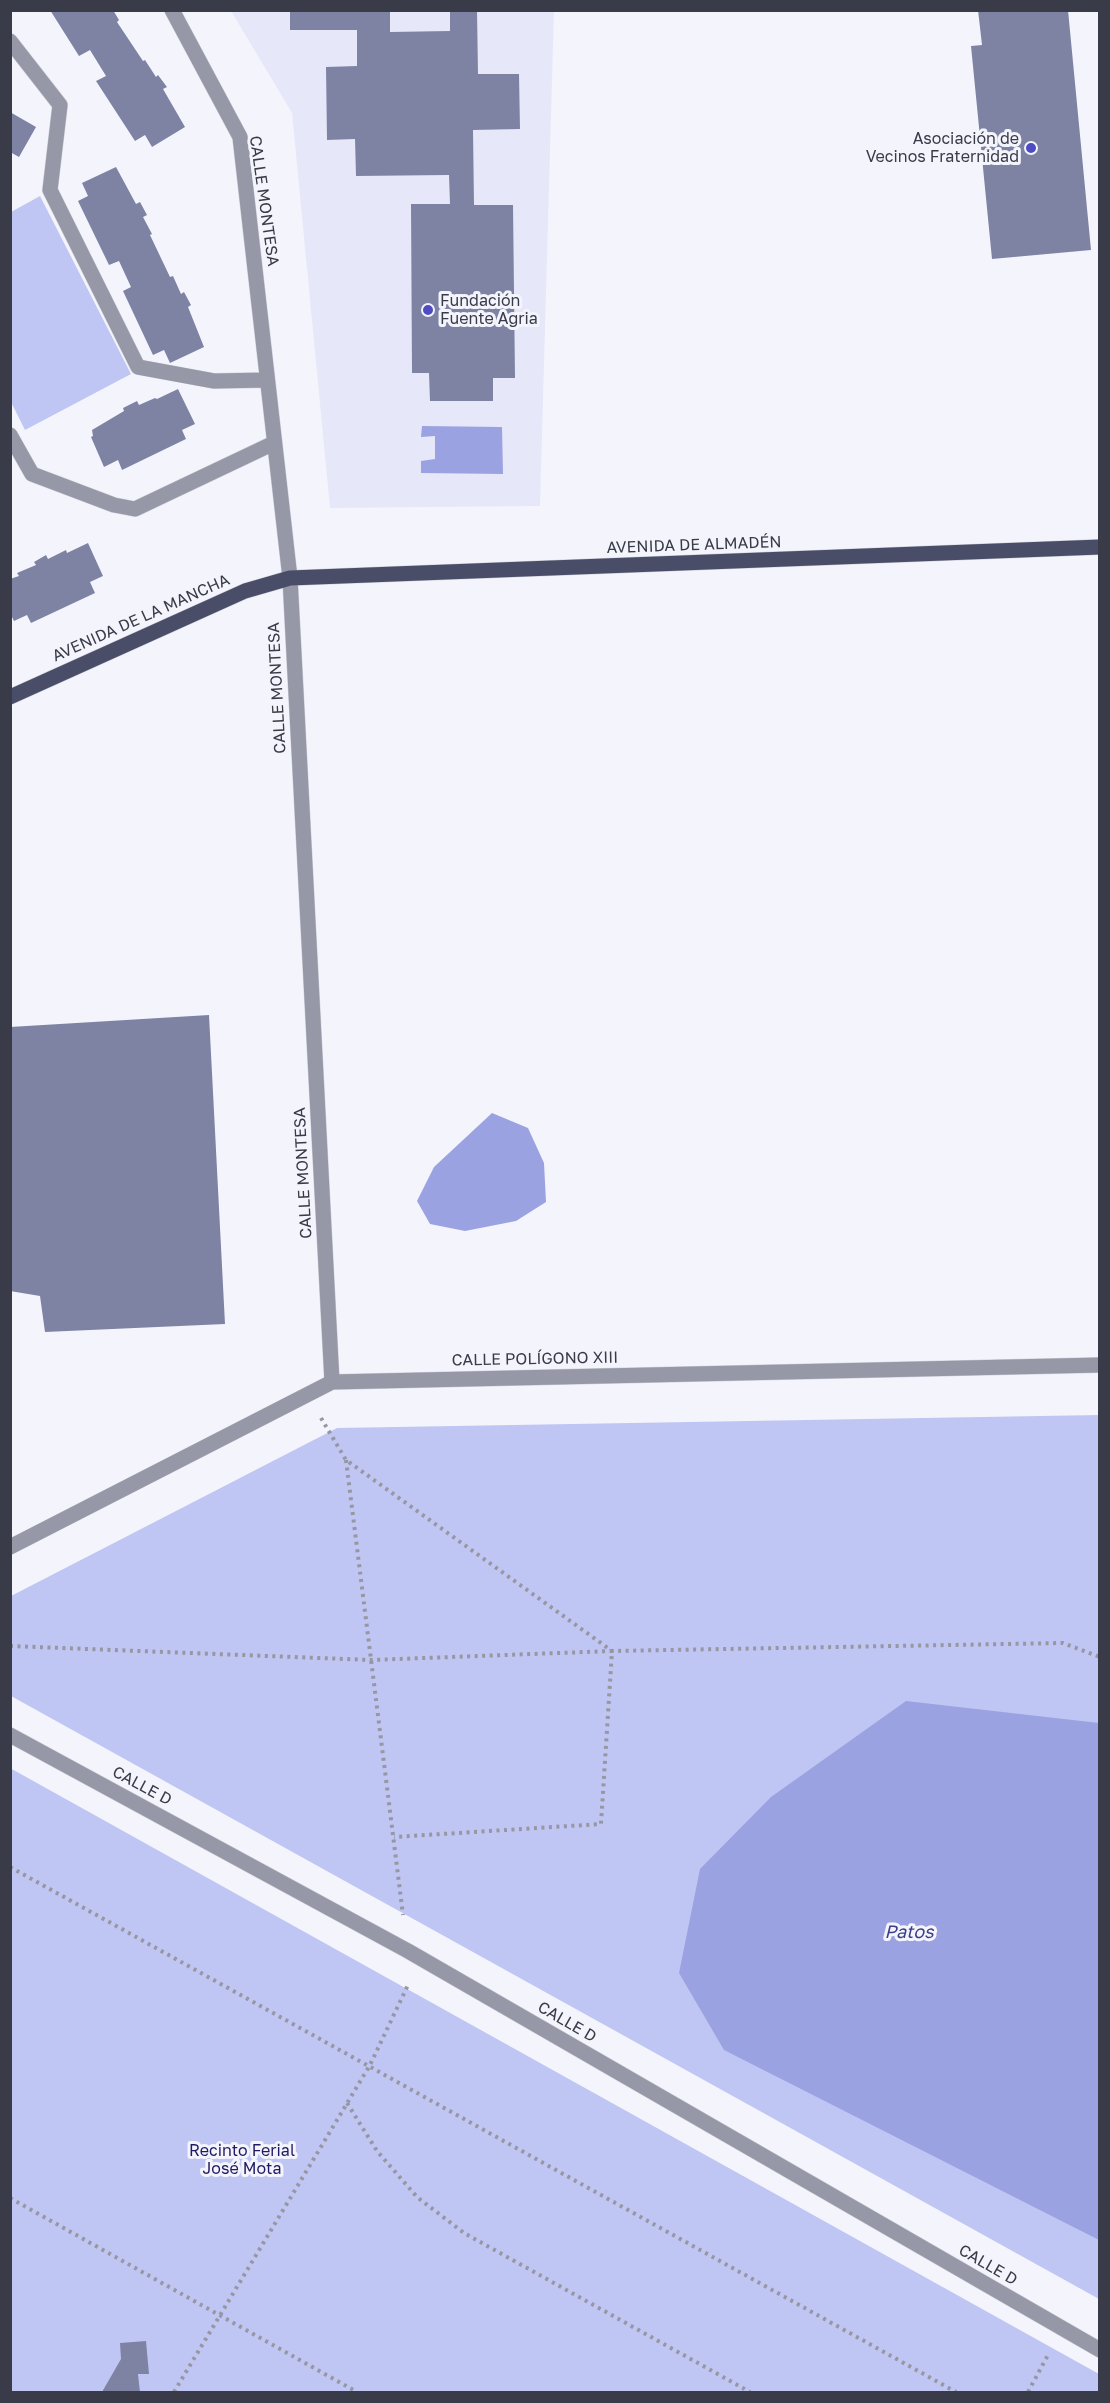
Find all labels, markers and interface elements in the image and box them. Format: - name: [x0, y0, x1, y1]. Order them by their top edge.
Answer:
- place label: Asociación de Vecinos Fraternidad: [866, 129, 1019, 167]
- street label: CALLE MONTESA: [245, 135, 283, 267]
- marker: Asociación de Vecinos Fraternidad: [1024, 141, 1038, 155]
- place label: Fundación Fuente Agria: [440, 291, 538, 329]
- marker: Fundación Fuente Agria: [421, 303, 435, 317]
- street label: AVENIDA DE ALMADÉN: [606, 532, 782, 558]
- street label: AVENIDA DE LA MANCHA: [49, 570, 233, 666]
- street label: CALLE MONTESA: [264, 622, 290, 754]
- street label: CALLE MONTESA: [290, 1107, 316, 1239]
- street label: CALLE POLÍGONO XIII: [452, 1348, 618, 1370]
- street label: CALLE D: [109, 1762, 175, 1810]
- water label: Patos: [884, 1921, 934, 1943]
- street label: CALLE D: [534, 1998, 600, 2046]
- park label: Recinto Ferial José Mota: [189, 2141, 295, 2179]
- street label: CALLE D: [955, 2241, 1021, 2289]

